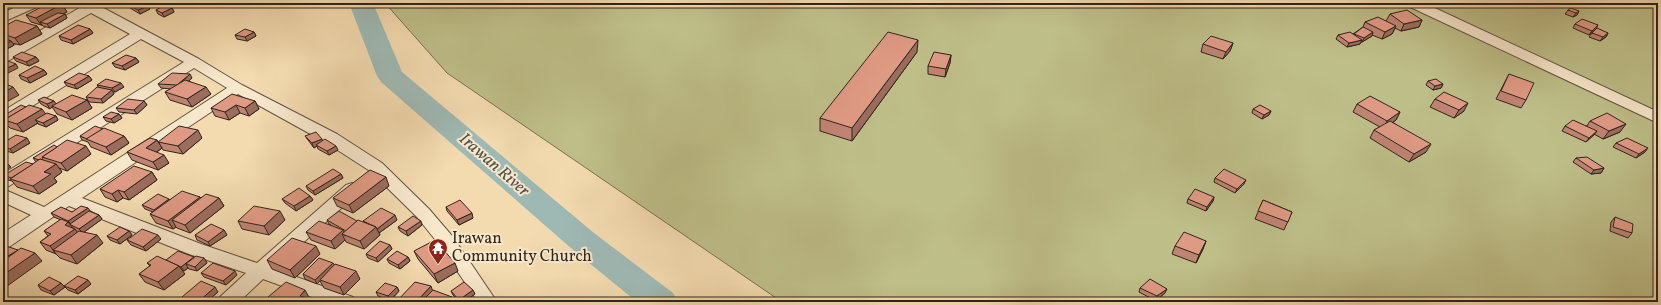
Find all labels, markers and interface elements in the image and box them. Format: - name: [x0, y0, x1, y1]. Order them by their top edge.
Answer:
- water label: Irawan River: [454, 128, 535, 203]
- place label: Irawan Community Church: [452, 228, 592, 268]
- temple icon: Irawan Community Church: [427, 237, 449, 265]

